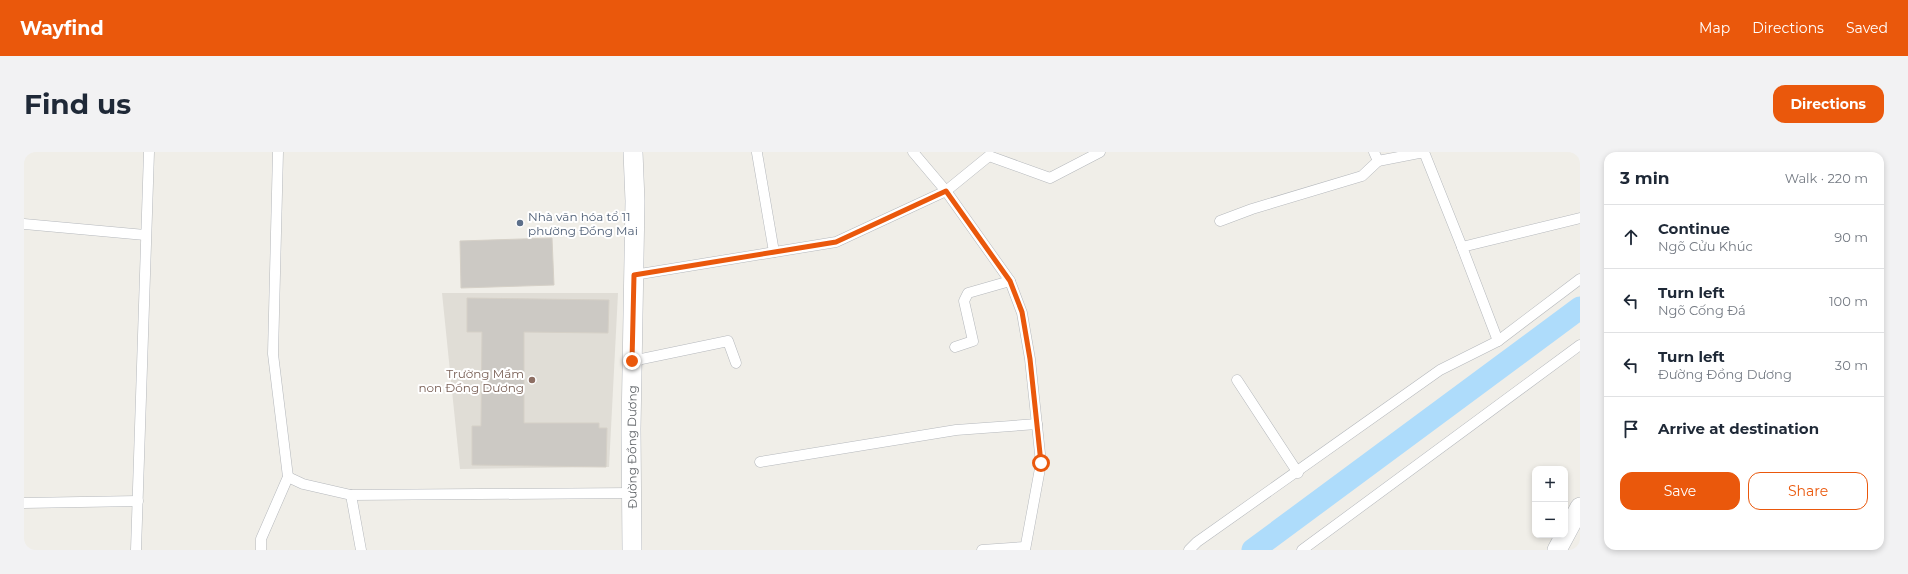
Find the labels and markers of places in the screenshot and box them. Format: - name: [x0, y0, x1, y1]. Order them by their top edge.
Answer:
- place label: Nhà văn hóa tổ 11 phường Đồng Mai: [528, 209, 638, 238]
- marker: Nhà văn hóa tổ 11 phường Đồng Mai: [515, 218, 525, 228]
- place label: Trường Mầm non Đồng Dương: [418, 366, 524, 395]
- marker: Trường Mầm non Đồng Dương: [527, 375, 537, 385]

